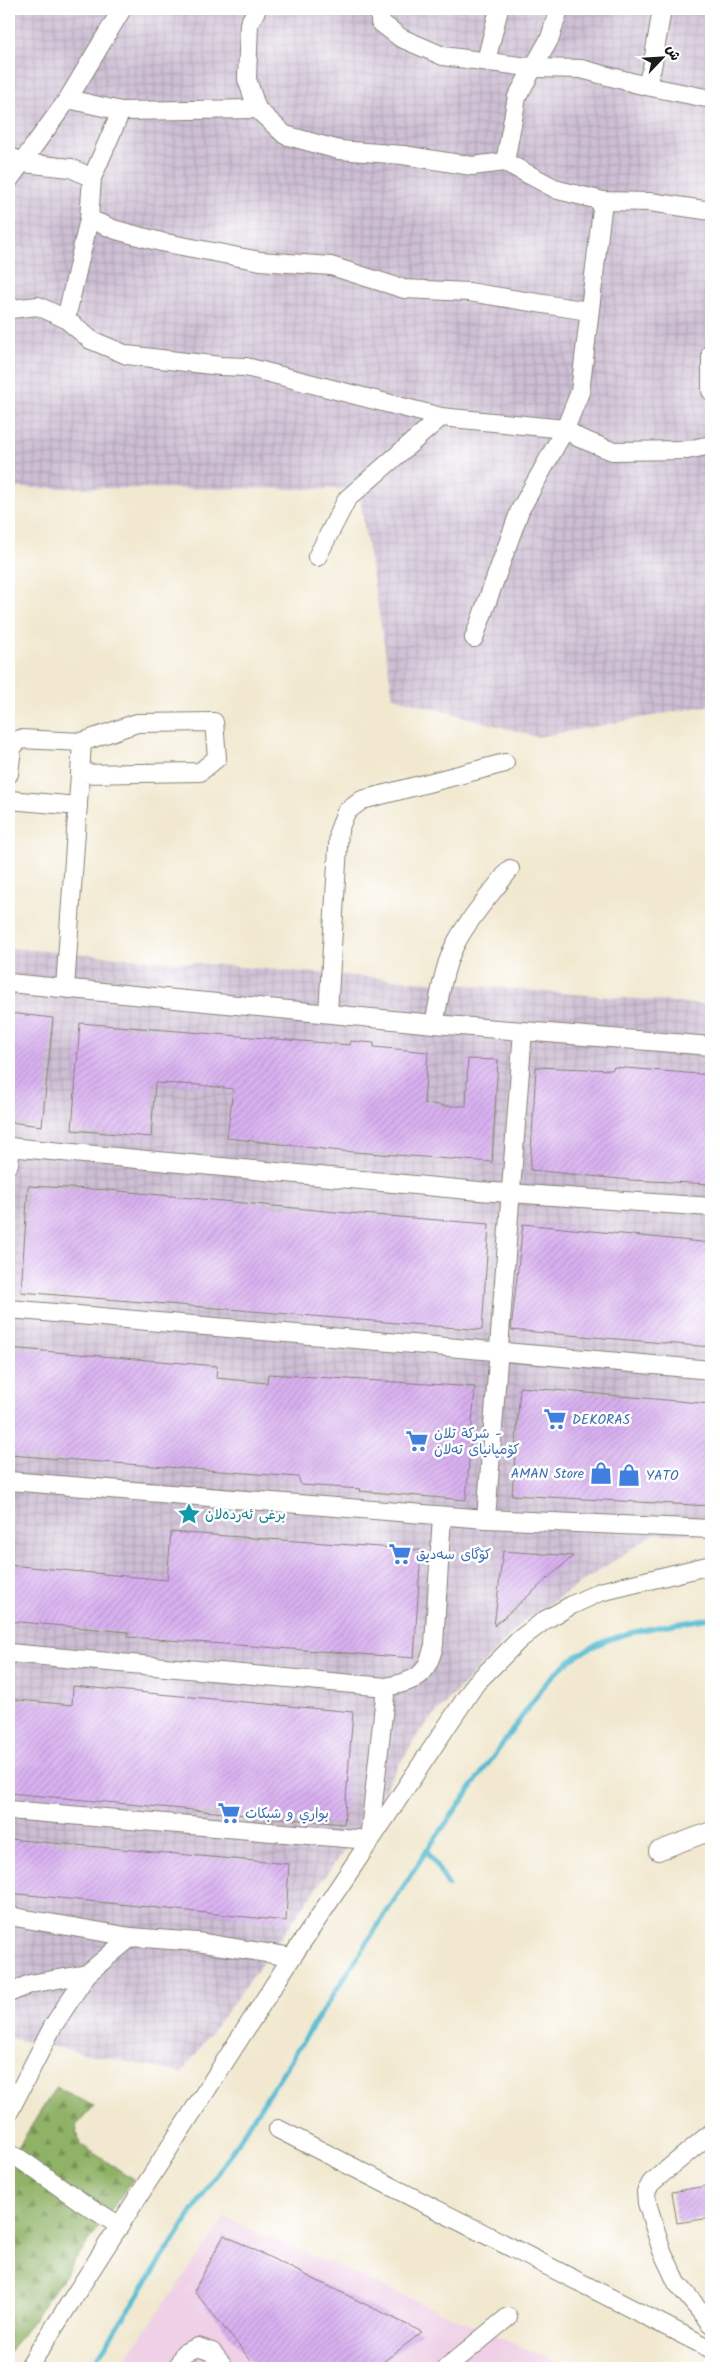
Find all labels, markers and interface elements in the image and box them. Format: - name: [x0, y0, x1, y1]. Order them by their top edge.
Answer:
- north arrow: [638, 32, 688, 82]
- text: ش: [660, 41, 686, 65]
- supermarket icon: DEKORAS: [542, 1406, 568, 1432]
- place label: DEKORAS: [572, 1409, 631, 1431]
- place label: شركة تلان - کۆمپانیای تەلان: [434, 1423, 520, 1461]
- supermarket icon: شركة تلان - کۆمپانیای تەلان: [404, 1428, 430, 1454]
- shop icon: AMAN Store: [588, 1460, 614, 1486]
- shop icon: YATO: [616, 1462, 642, 1488]
- place label: AMAN Store: [511, 1463, 585, 1485]
- place label: YATO: [646, 1465, 679, 1487]
- place icon: برغی ئەردەلان: [176, 1501, 202, 1527]
- place label: برغی ئەردەلان: [205, 1504, 286, 1526]
- supermarket icon: کۆگای سەدیق: [387, 1541, 413, 1567]
- place label: کۆگای سەدیق: [416, 1544, 491, 1566]
- supermarket icon: بواري و شبكات: [216, 1800, 242, 1826]
- place label: بواري و شبكات: [245, 1803, 329, 1825]

